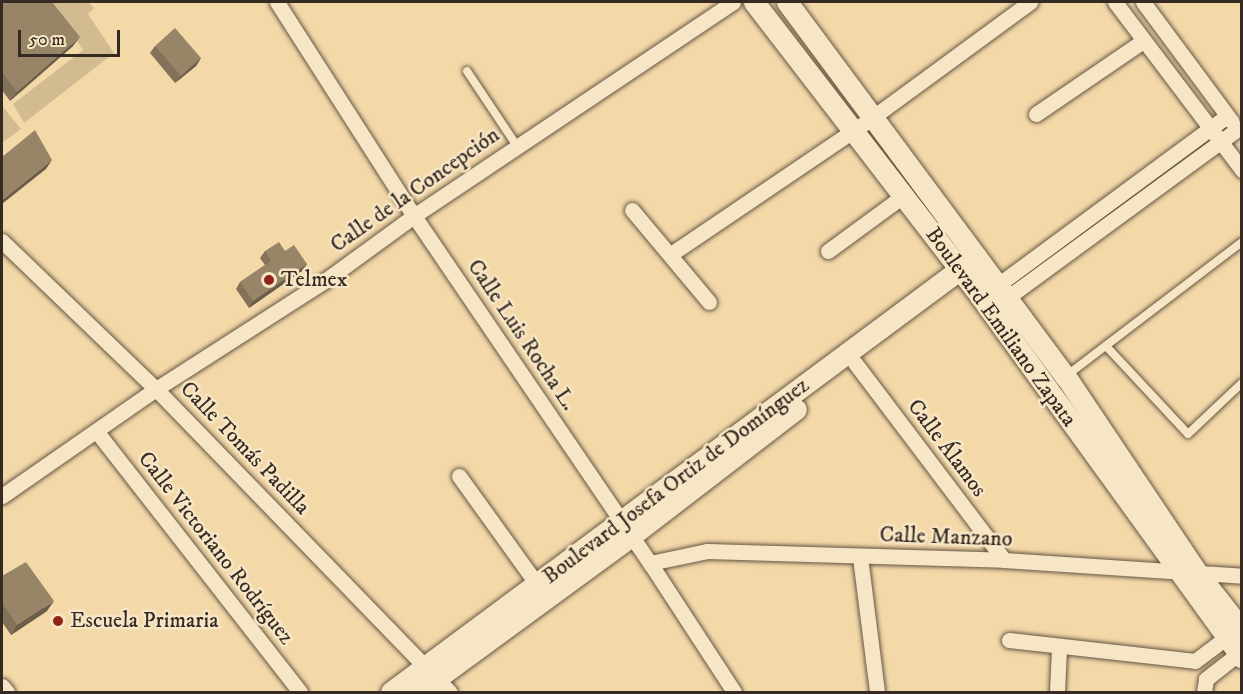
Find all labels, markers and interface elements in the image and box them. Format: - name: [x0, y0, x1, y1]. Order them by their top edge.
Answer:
- scale bar: [21, 18, 123, 56]
- text: 50 m: [29, 29, 65, 51]
- street label: Calle de la Concepción: [325, 122, 505, 258]
- street label: Boulevard Emiliano Zapata: [920, 222, 1082, 432]
- street label: Calle Luis Rocha L.: [462, 254, 582, 416]
- place label: Telmex: [281, 267, 348, 293]
- marker: Telmex: [262, 273, 276, 287]
- street label: Boulevard Josefa Ortiz de Domínguez: [538, 372, 814, 590]
- street label: Calle Tomás Padilla: [175, 376, 315, 520]
- street label: Calle Álamos: [902, 394, 992, 502]
- street label: Calle Victoriano Rodríguez: [132, 446, 300, 650]
- street label: Calle Manzano: [879, 521, 1013, 553]
- place label: Escuela Primaria: [70, 608, 219, 634]
- marker: Escuela Primaria: [51, 614, 65, 628]

